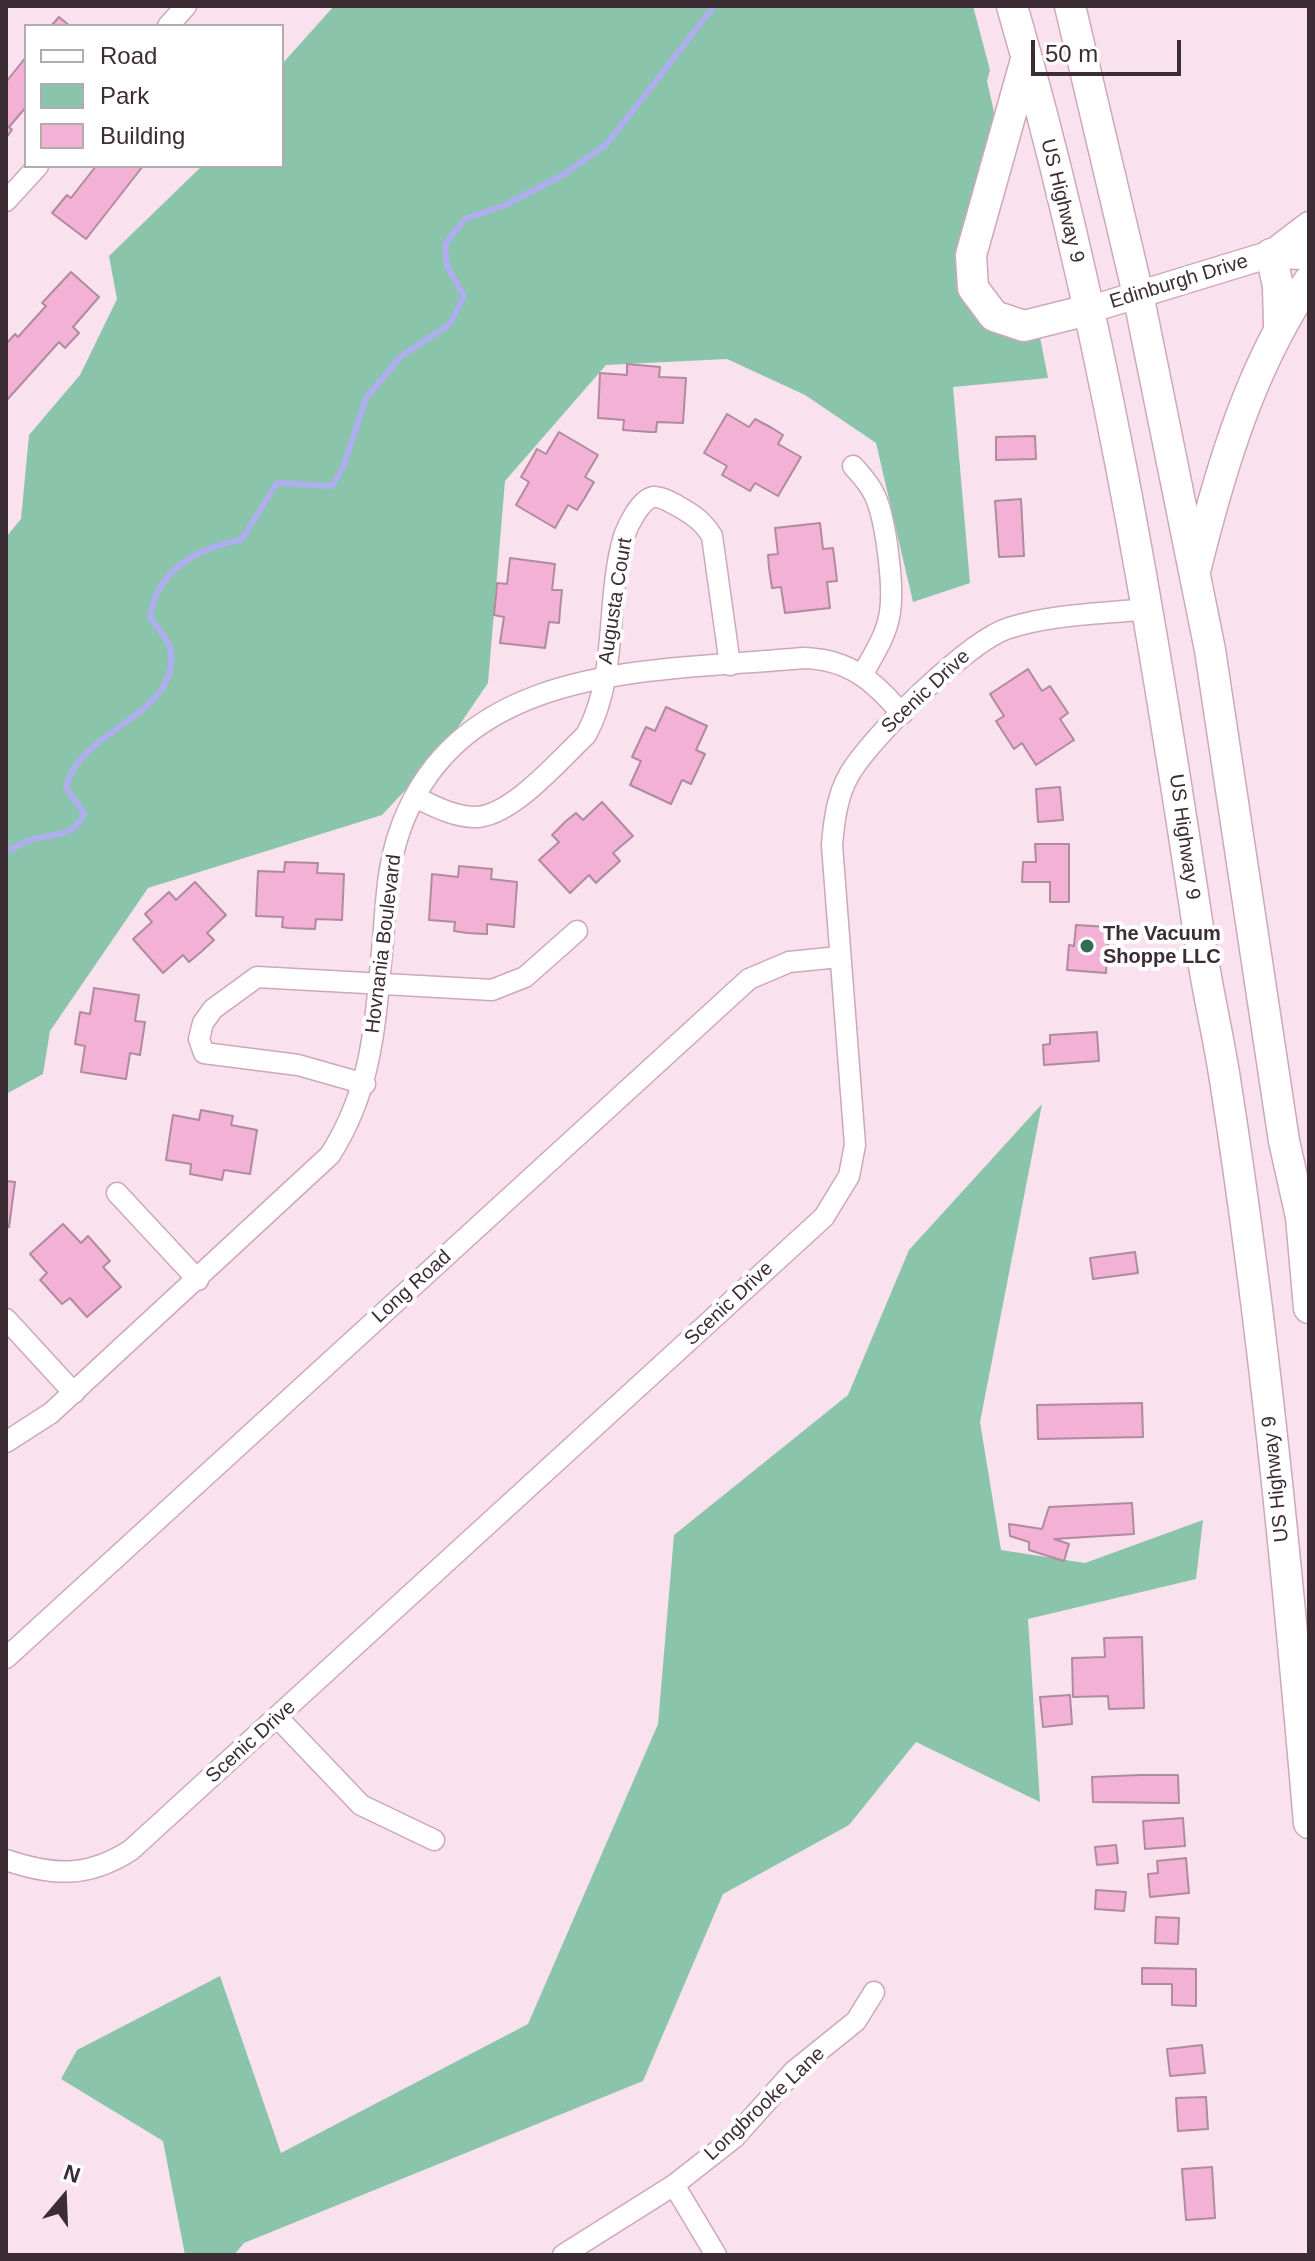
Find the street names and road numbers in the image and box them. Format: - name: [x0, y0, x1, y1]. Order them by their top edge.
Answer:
- street label: US Highway 9: [1035, 137, 1089, 265]
- street label: Edinburgh Drive: [1107, 250, 1251, 314]
- street label: Augusta Court: [594, 536, 638, 666]
- street label: Scenic Drive: [877, 645, 975, 739]
- street label: US Highway 9: [1163, 773, 1205, 901]
- street label: Hovnania Boulevard: [361, 853, 407, 1035]
- street label: Long Road: [368, 1245, 456, 1329]
- street label: Scenic Drive: [680, 1257, 778, 1351]
- street label: US Highway 9: [1257, 1415, 1295, 1543]
- street label: Scenic Drive: [201, 1696, 301, 1788]
- street label: Longbrooke Lane: [700, 2042, 830, 2166]

